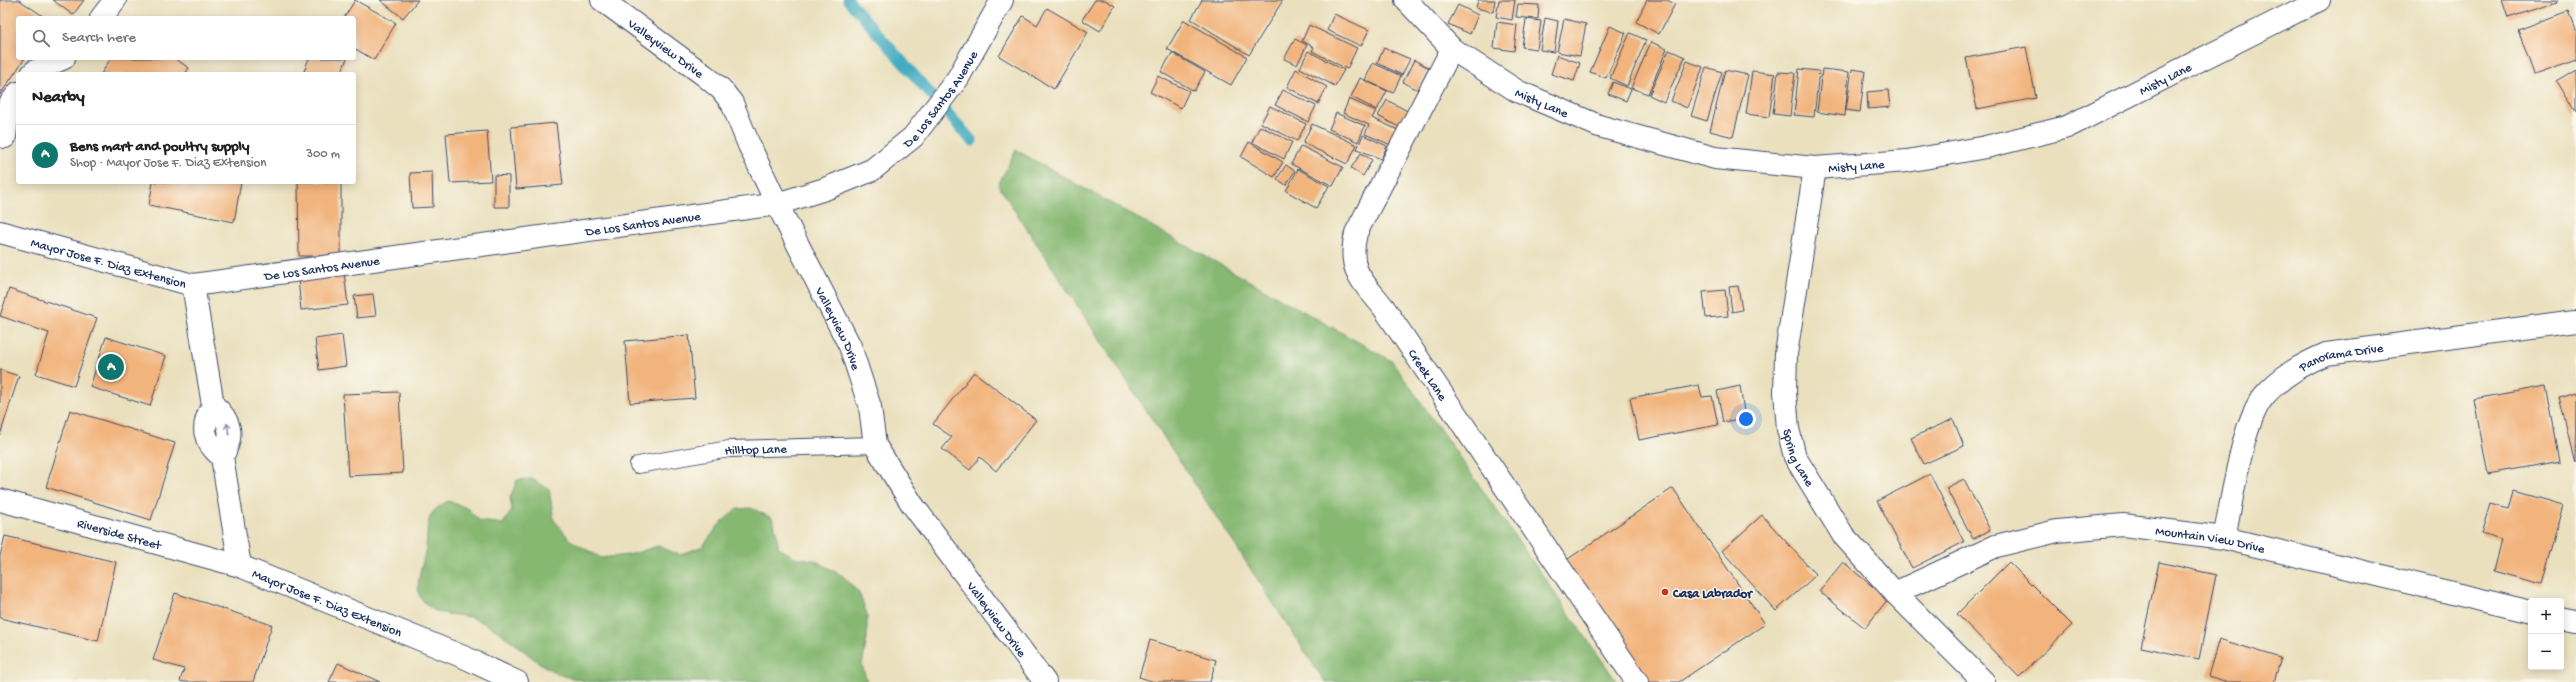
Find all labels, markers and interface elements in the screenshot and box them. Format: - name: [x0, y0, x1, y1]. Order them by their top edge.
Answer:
- search box: [16, 16, 356, 60]
- street label: Valleyview Drive: [623, 16, 706, 82]
- icon: search: [30, 27, 52, 49]
- text: Search here: [62, 29, 136, 47]
- street label: De Los Santos Avenue: [900, 49, 982, 153]
- street label: Misty Lane: [2137, 60, 2195, 99]
- street label: Misty Lane: [1512, 86, 1570, 122]
- text: Nearby: [32, 88, 85, 108]
- text: Bens mart and poultry supply: [70, 138, 249, 156]
- text: A: [41, 147, 49, 162]
- text: 300 m: [306, 147, 340, 162]
- text: Shop · Mayor Jose F. Diaz Extension: [70, 156, 266, 171]
- street label: Misty Lane: [1828, 158, 1885, 177]
- street label: De Los Santos Avenue: [583, 210, 702, 241]
- street label: Mayor Jose F. Diaz Extension: [29, 236, 188, 293]
- street label: De Los Santos Avenue: [263, 254, 381, 285]
- street label: Valleyview Drive: [811, 284, 862, 373]
- street label: Panorama Drive: [2296, 341, 2385, 376]
- street label: Creek Lane: [1404, 347, 1450, 404]
- pin: A: [98, 352, 124, 382]
- your location: [1736, 409, 1756, 429]
- one-way arrow: [224, 423, 232, 436]
- street label: Spring Lane: [1778, 428, 1816, 490]
- street label: Hilltop Lane: [724, 442, 787, 460]
- street label: Riverside Street: [75, 517, 164, 554]
- street label: Mountain View Drive: [2154, 524, 2266, 558]
- street label: Mayor Jose F. Diaz Extension: [250, 567, 405, 641]
- street label: Valleyview Drive: [962, 579, 1029, 661]
- marker: Casa Labrador: [1660, 587, 1670, 597]
- place label: Casa Labrador: [1672, 587, 1753, 602]
- map controls: [2528, 598, 2564, 670]
- button: +: [2528, 598, 2564, 634]
- button: −: [2528, 634, 2564, 670]

